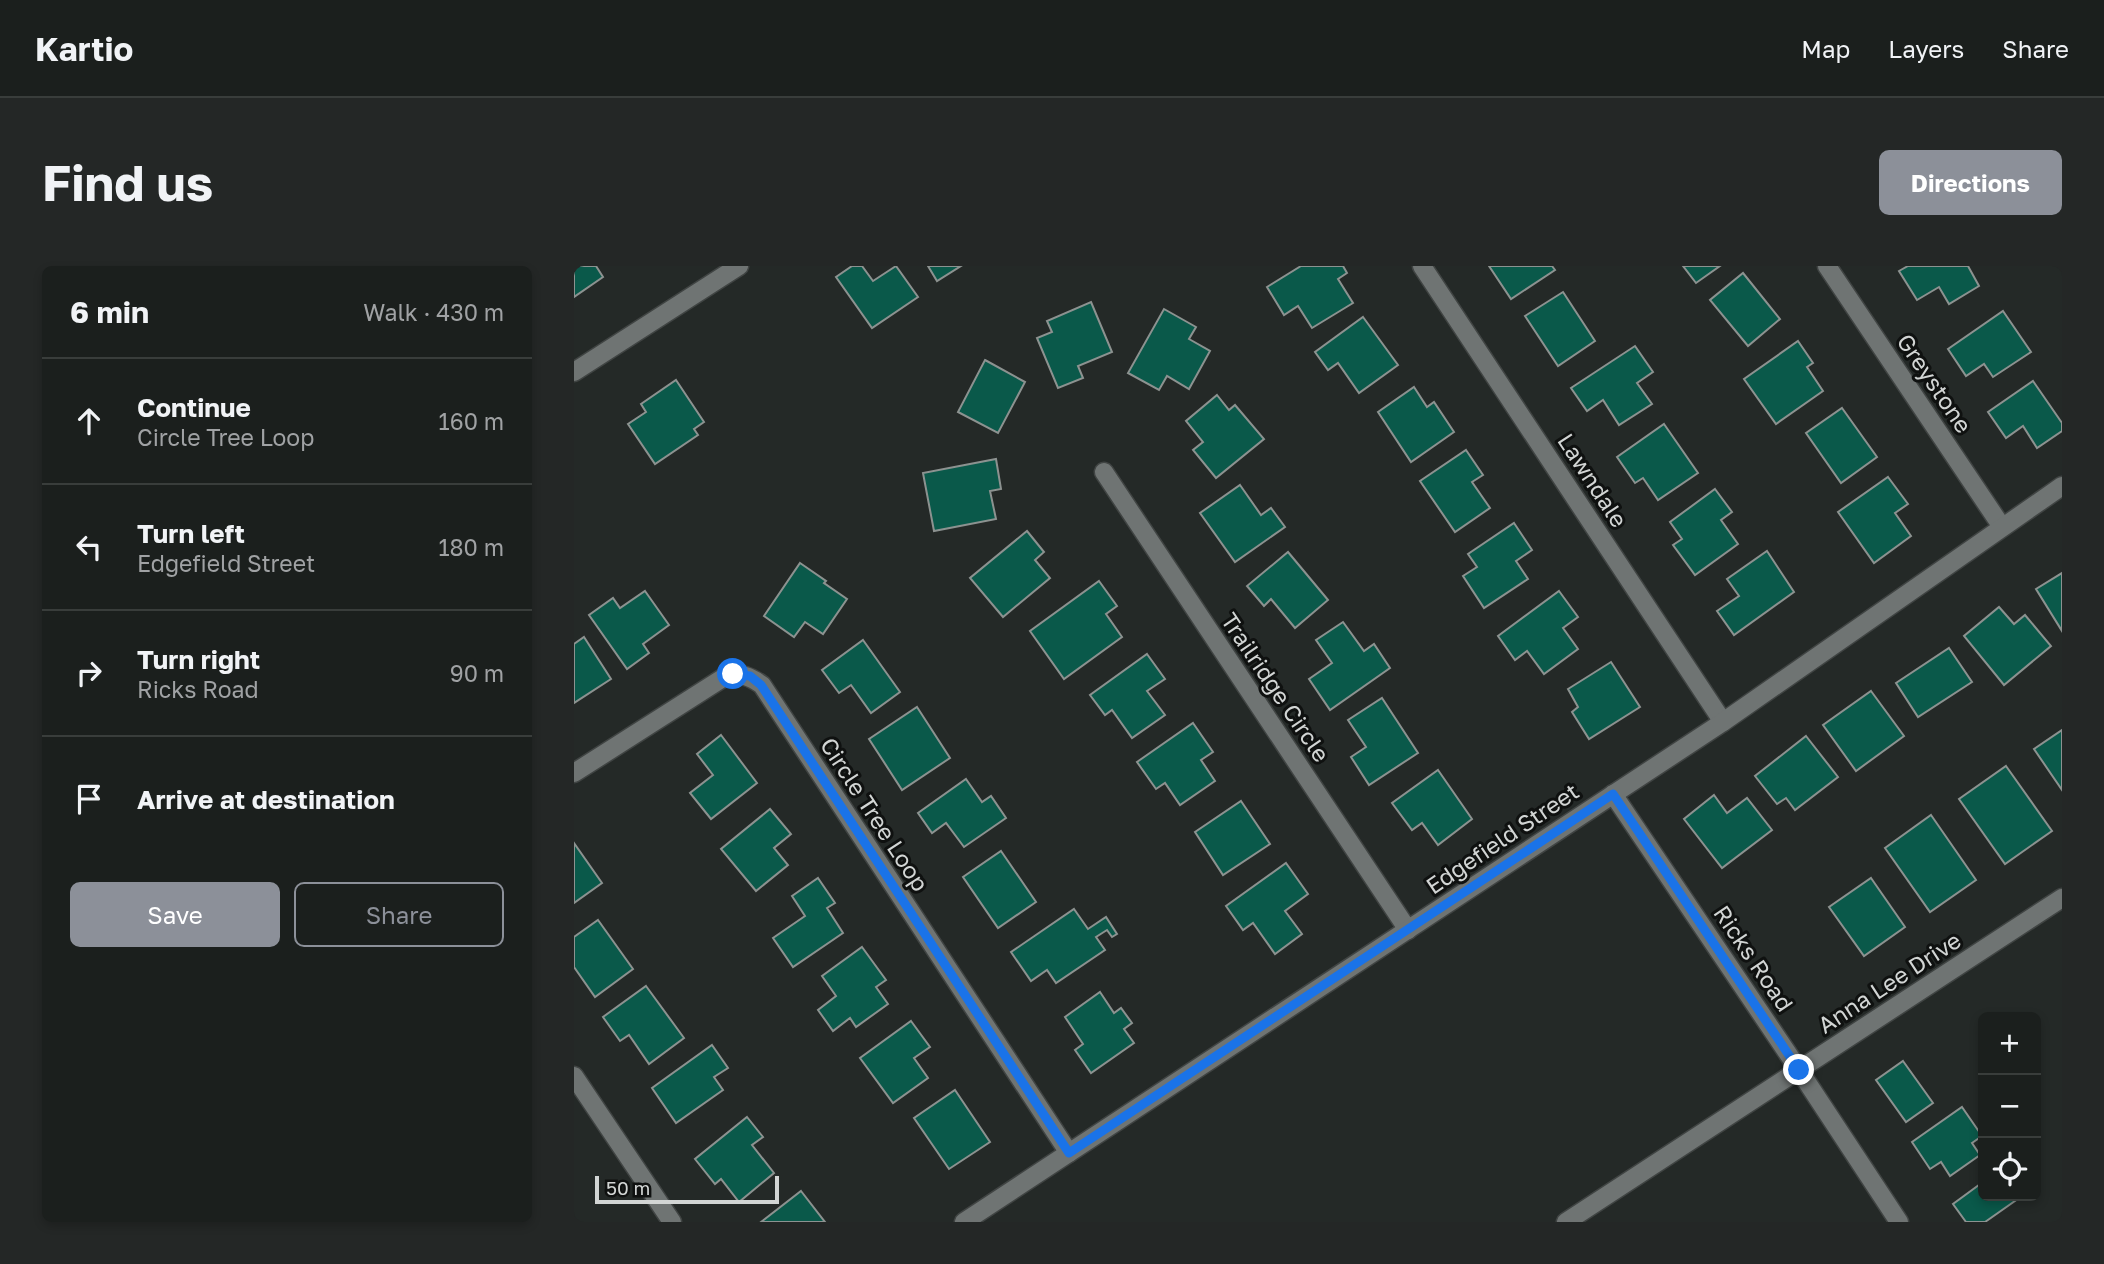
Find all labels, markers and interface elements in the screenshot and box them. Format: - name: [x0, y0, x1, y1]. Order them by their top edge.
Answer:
- text: Kartio: [35, 29, 133, 68]
- text: Map: [1801, 34, 1850, 63]
- text: Layers: [1888, 34, 1964, 63]
- text: Share: [2002, 34, 2069, 63]
- button: Directions: [1879, 150, 2062, 215]
- text: Find us: [42, 153, 213, 212]
- text: 6 min: [70, 294, 149, 330]
- text: Walk · 430 m: [363, 298, 504, 326]
- street label: Greystone: [1892, 328, 1978, 438]
- text: Continue: [137, 392, 251, 423]
- icon: ahead: [70, 402, 108, 440]
- text: 160 m: [439, 407, 504, 435]
- text: Circle Tree Loop: [137, 423, 314, 451]
- street label: Lawndale: [1552, 428, 1634, 532]
- text: Turn left: [137, 518, 245, 549]
- icon: left: [70, 528, 108, 566]
- text: 180 m: [438, 533, 504, 561]
- text: Edgefield Street: [137, 549, 315, 577]
- street label: Trailridge Circle: [1216, 607, 1336, 767]
- text: Turn right: [137, 644, 260, 675]
- icon: right: [70, 654, 108, 692]
- route start: [717, 658, 748, 689]
- text: 90 m: [450, 659, 504, 687]
- text: Ricks Road: [137, 675, 259, 703]
- street label: Circle Tree Loop: [815, 732, 935, 896]
- street label: Edgefield Street: [1420, 777, 1584, 899]
- icon: arrive: [70, 780, 108, 818]
- text: Arrive at destination: [137, 784, 395, 815]
- button: Save: [70, 882, 280, 947]
- button: Share: [294, 882, 504, 947]
- street label: Ricks Road: [1708, 900, 1800, 1016]
- street label: Anna Lee Drive: [1812, 925, 1966, 1039]
- map controls: [1978, 1012, 2041, 1201]
- button: +: [1978, 1012, 2041, 1075]
- route end: [1783, 1054, 1814, 1085]
- button: −: [1978, 1075, 2041, 1138]
- button: locate: [1978, 1138, 2041, 1201]
- scale bar: [595, 1173, 779, 1205]
- text: 50 m: [606, 1176, 650, 1199]

